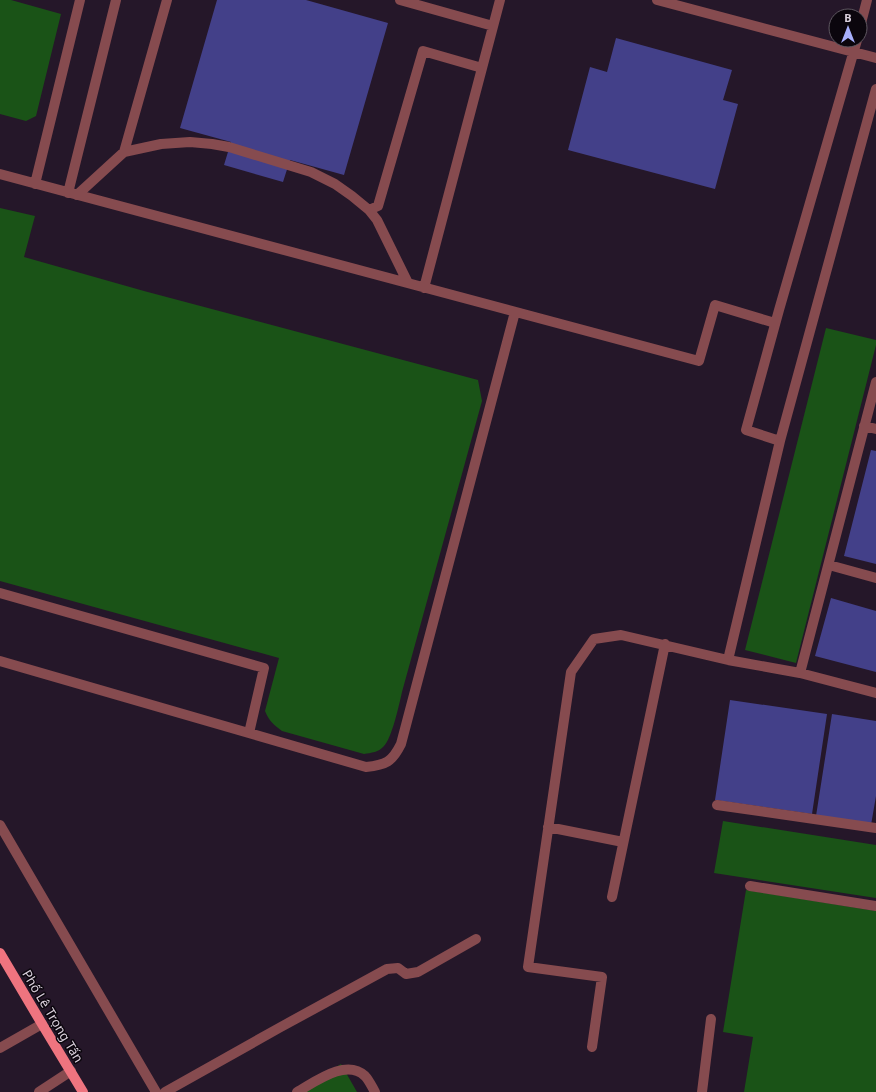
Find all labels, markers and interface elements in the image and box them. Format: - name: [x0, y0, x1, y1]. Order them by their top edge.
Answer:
- north arrow: [828, 8, 868, 48]
- text: B: [844, 10, 852, 25]
- street label: Phố Lê Trọng Tấn: [18, 966, 88, 1066]

